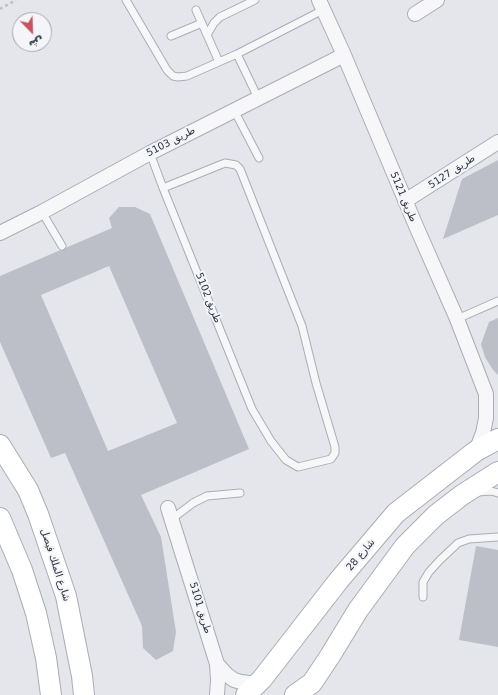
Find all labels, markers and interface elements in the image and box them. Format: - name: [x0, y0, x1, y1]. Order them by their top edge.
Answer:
- north arrow: [12, 12, 52, 52]
- text: ش: [27, 34, 46, 52]
- street label: طريق 5103: [145, 125, 197, 159]
- street label: طريق 5127: [426, 152, 478, 192]
- street label: طريق 5121: [387, 170, 419, 224]
- street label: طريق 5102: [192, 271, 224, 325]
- street label: شارع الملك فيصل: [38, 527, 72, 603]
- street label: شارع 28: [344, 537, 378, 573]
- street label: طريق 5101: [186, 581, 214, 635]

